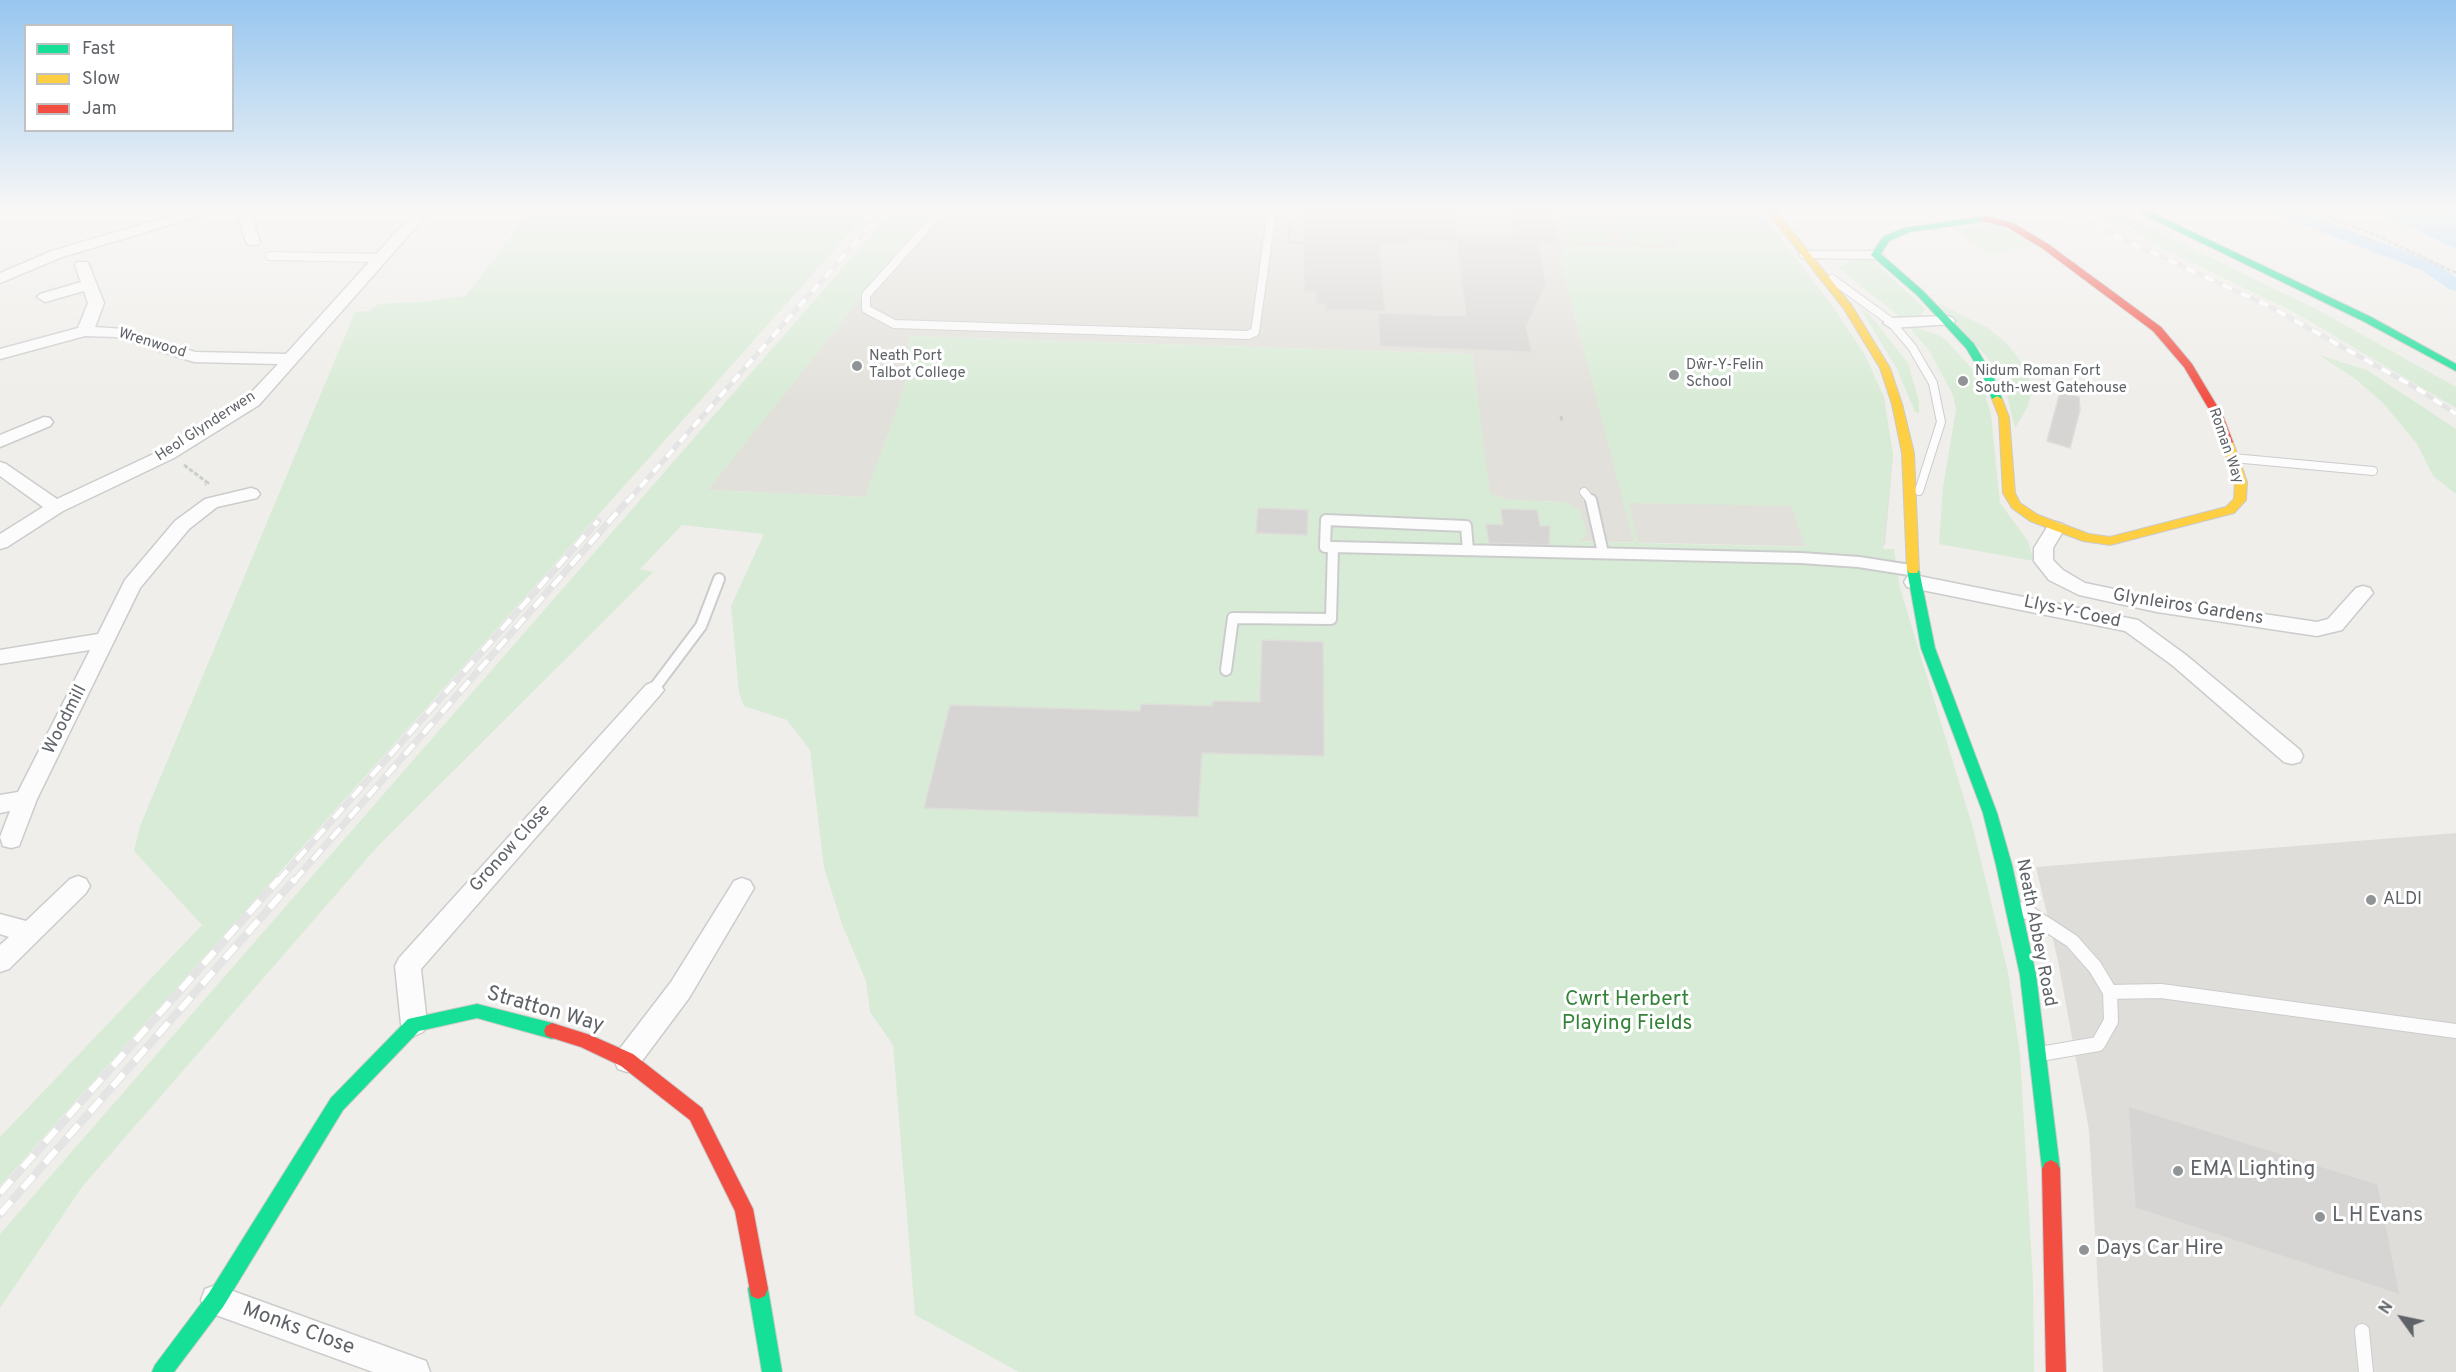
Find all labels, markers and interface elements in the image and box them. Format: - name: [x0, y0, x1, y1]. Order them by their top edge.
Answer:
- legend: [24, 24, 234, 132]
- text: Fast: [82, 38, 115, 61]
- text: Slow: [82, 68, 120, 91]
- text: Jam: [82, 98, 117, 121]
- street label: Wrenwood: [116, 325, 188, 363]
- place label: Neath Port Talbot College: [869, 348, 965, 383]
- place label: Dŵr-Y-Felin School: [1686, 357, 1764, 392]
- marker: Neath Port Talbot College: [850, 359, 864, 373]
- place label: Nidum Roman Fort South-west Gatehouse: [1975, 363, 2127, 398]
- marker: Dŵr-Y-Felin School: [1667, 368, 1681, 382]
- marker: Nidum Roman Fort South-west Gatehouse: [1956, 374, 1970, 388]
- street label: Heol Glynderwen: [153, 388, 259, 466]
- street label: Roman Way: [2204, 406, 2246, 486]
- street label: Glynleiros Gardens: [2111, 585, 2265, 631]
- street label: Llys-Y-Coed: [2022, 592, 2122, 634]
- street label: Woodmill: [39, 682, 93, 758]
- street label: Gronow Close: [466, 801, 556, 897]
- street label: Neath Abbey Road: [2010, 857, 2060, 1009]
- place label: ALDI: [2383, 889, 2422, 911]
- marker: ALDI: [2364, 893, 2378, 907]
- street label: Stratton Way: [483, 982, 607, 1040]
- park label: Cwrt Herbert Playing Fields: [1562, 988, 1692, 1038]
- place label: EMA Lighting: [2190, 1158, 2315, 1184]
- marker: EMA Lighting: [2171, 1164, 2185, 1178]
- place label: L H Evans: [2332, 1204, 2423, 1230]
- marker: L H Evans: [2313, 1210, 2327, 1224]
- place label: Days Car Hire: [2096, 1237, 2223, 1263]
- marker: Days Car Hire: [2077, 1243, 2091, 1257]
- north arrow: [2372, 1288, 2432, 1348]
- street label: Monks Close: [239, 1298, 357, 1362]
- text: N: [2375, 1298, 2398, 1318]

